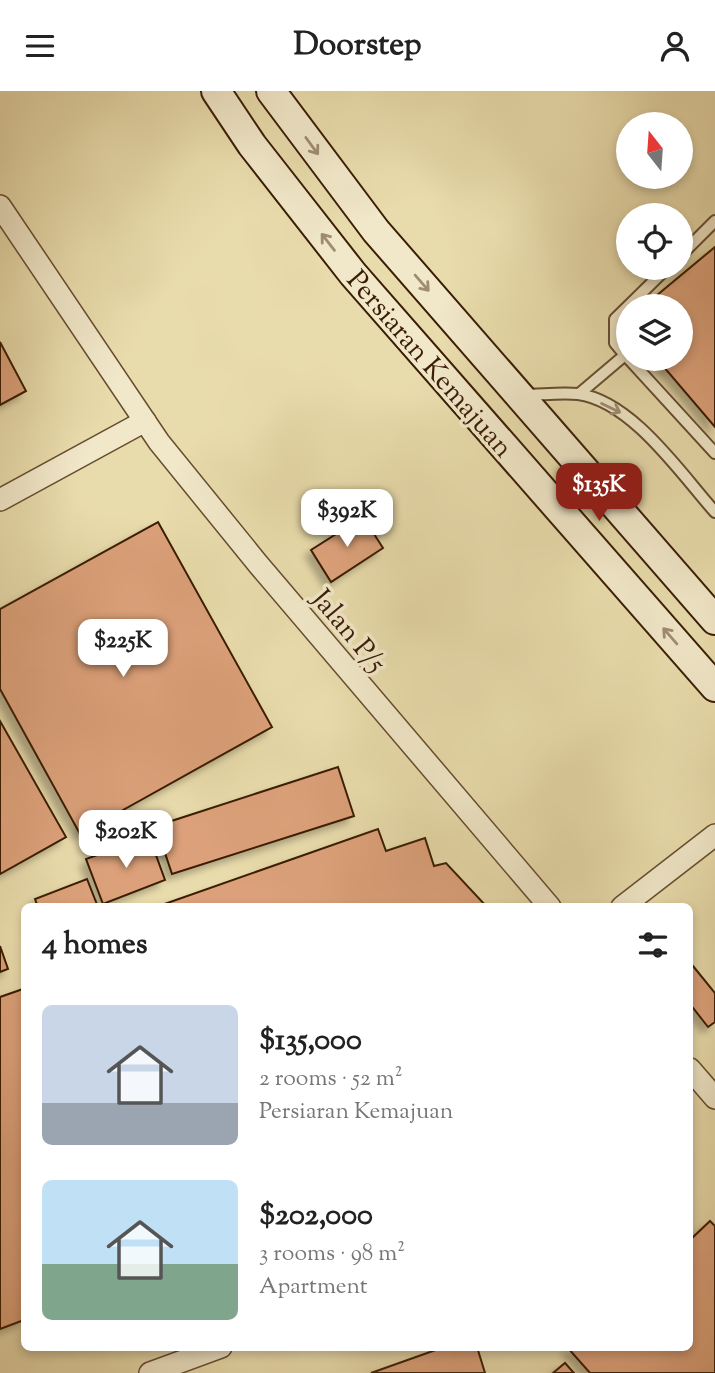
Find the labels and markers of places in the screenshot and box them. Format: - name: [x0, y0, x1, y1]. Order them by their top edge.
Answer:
- pin: $135K: [550, 463, 648, 523]
- pin: $392K: [298, 489, 396, 549]
- pin: $225K: [74, 619, 172, 679]
- pin: $202K: [77, 811, 175, 870]

